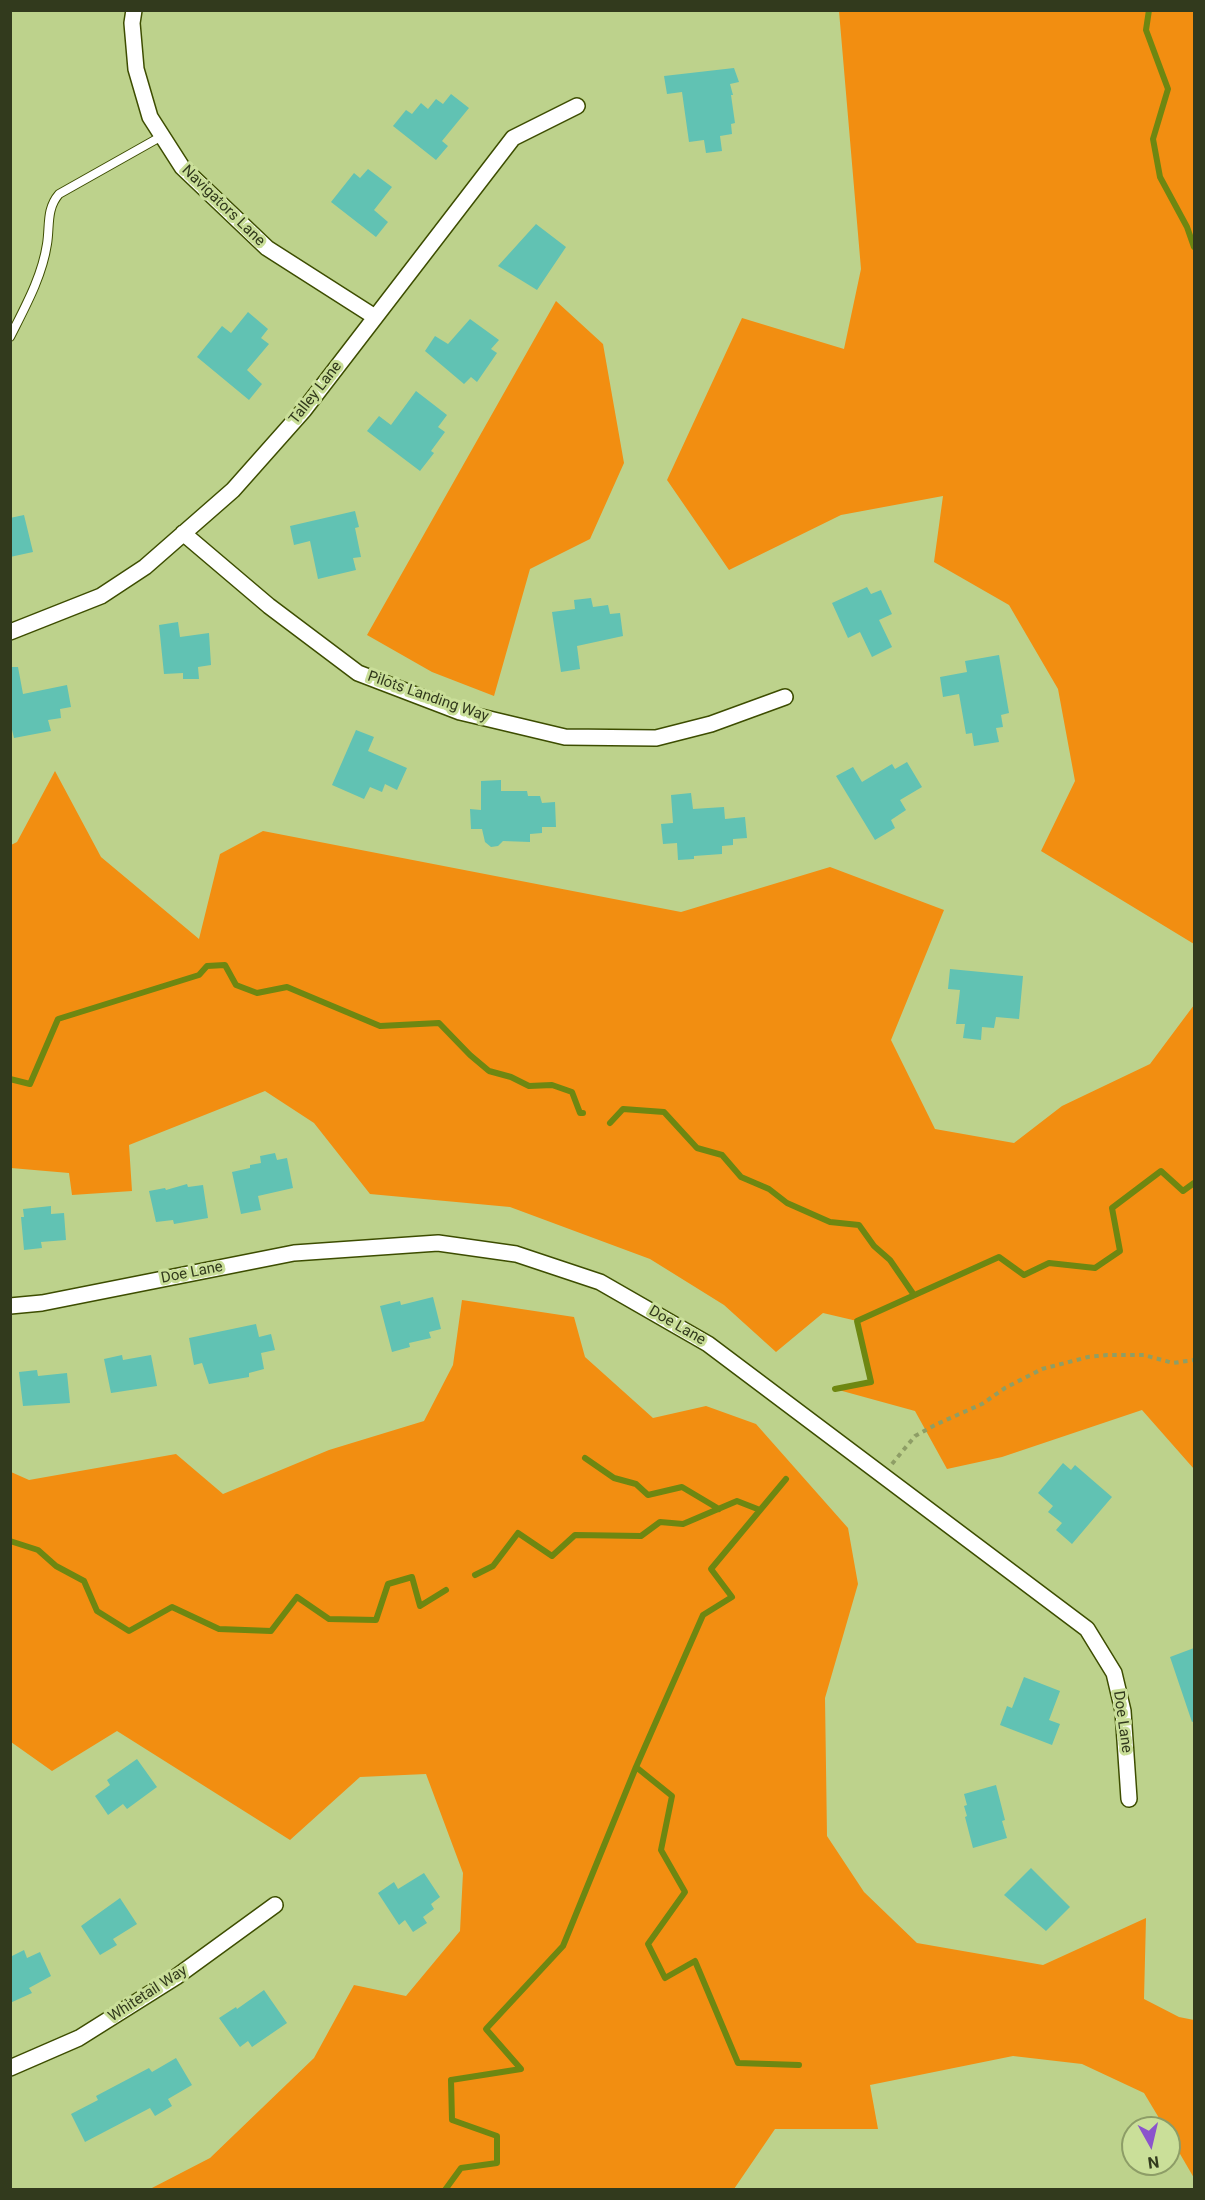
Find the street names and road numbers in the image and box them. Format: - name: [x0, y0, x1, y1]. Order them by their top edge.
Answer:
- street label: Navigators Lane: [178, 162, 268, 250]
- street label: Talley Lane: [286, 358, 346, 428]
- street label: Pilots Landing Way: [365, 668, 491, 726]
- street label: Doe Lane: [160, 1258, 224, 1288]
- street label: Doe Lane: [645, 1303, 709, 1349]
- street label: Doe Lane: [1109, 1690, 1135, 1754]
- street label: Whitetail Way: [105, 1962, 191, 2026]

